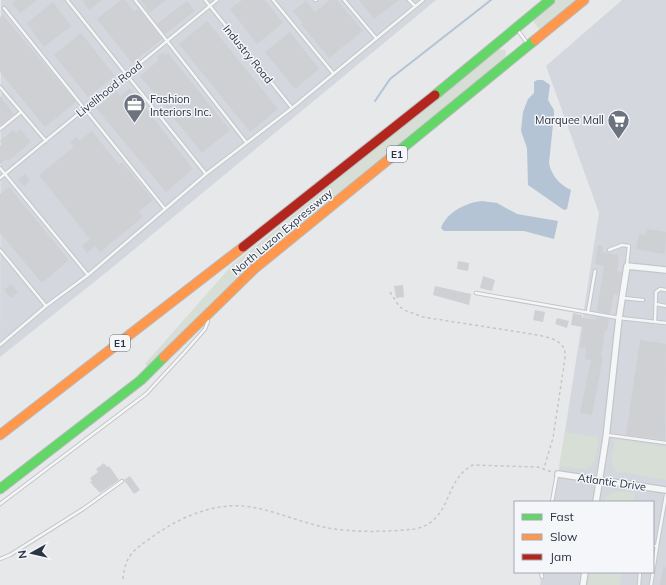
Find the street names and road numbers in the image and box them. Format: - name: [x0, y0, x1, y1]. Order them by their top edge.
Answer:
- street label: Industry Road: [220, 22, 276, 86]
- street label: Livelihood Road: [73, 58, 145, 120]
- road number: E1: [387, 146, 407, 162]
- street label: North Luzon Expressway: [229, 186, 335, 278]
- road number: E1: [110, 335, 130, 351]
- street label: Atlantic Drive: [577, 470, 647, 494]

